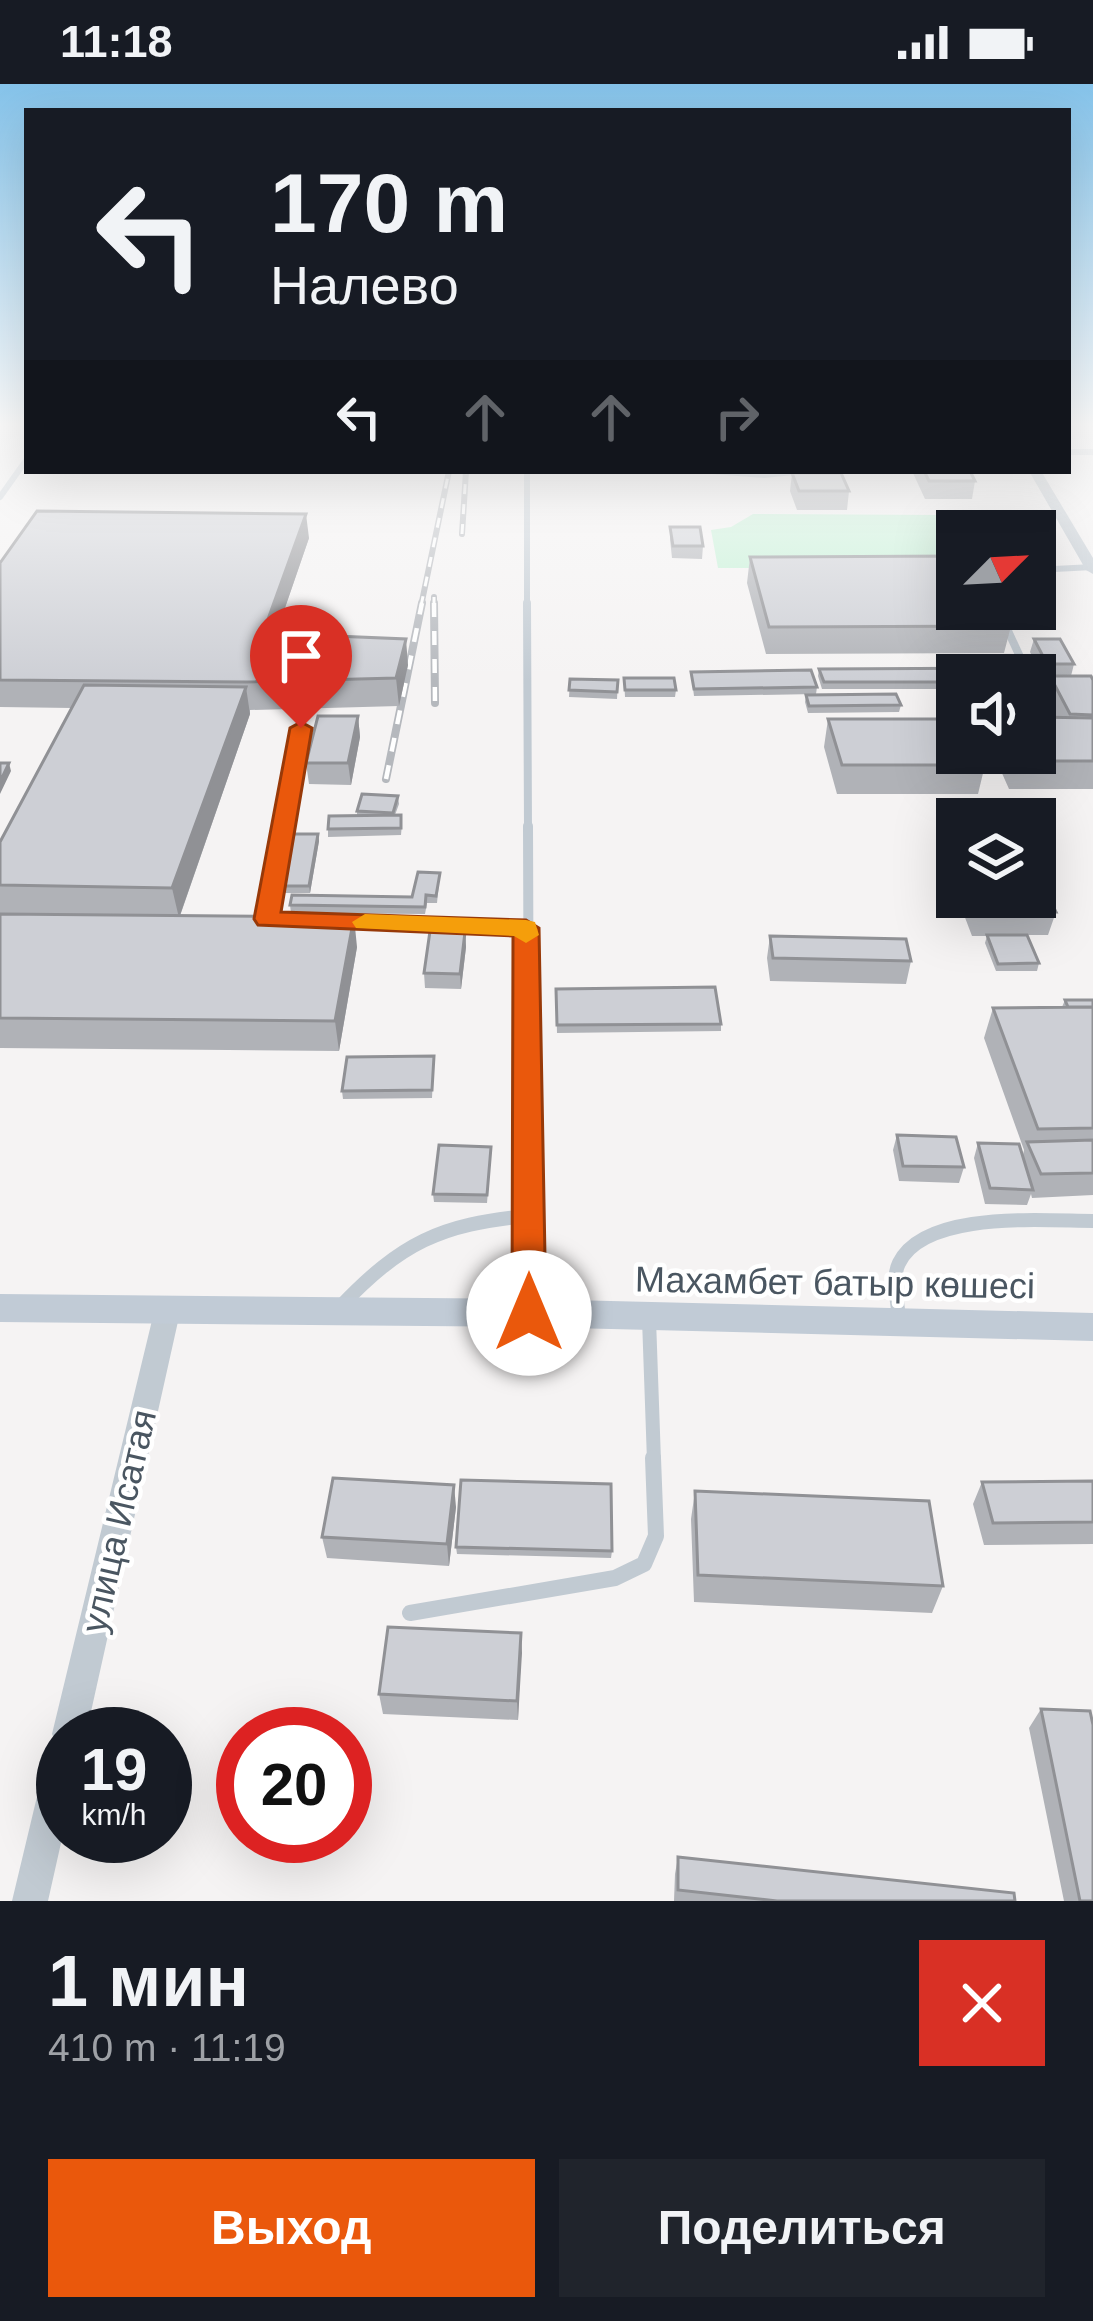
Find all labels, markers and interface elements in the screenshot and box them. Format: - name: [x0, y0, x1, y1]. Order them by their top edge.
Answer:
- text: 11:18: [60, 16, 173, 67]
- icon: left: [72, 156, 228, 312]
- text: 170 m: [270, 156, 508, 250]
- text: Налево: [270, 255, 459, 315]
- icon: left: [326, 384, 392, 450]
- icon: ahead: [452, 384, 518, 450]
- icon: ahead: [578, 384, 644, 450]
- icon: right: [704, 384, 770, 450]
- north arrow: [936, 510, 1056, 630]
- map controls: [936, 510, 1056, 918]
- pin: [250, 605, 352, 728]
- icon: arrive: [268, 623, 334, 689]
- button: sound: [936, 654, 1056, 774]
- button: layers: [936, 798, 1056, 918]
- position arrow: [466, 1250, 592, 1376]
- street label: Махамбет батыр көшесі: [635, 1259, 1035, 1306]
- street label: улица Исатая: [73, 1406, 164, 1637]
- speed limit sign: 20: [216, 1707, 372, 1863]
- text: 19: [81, 1736, 147, 1803]
- text: km/h: [81, 1798, 147, 1831]
- button: close: [919, 1940, 1045, 2066]
- text: 1 мин: [48, 1941, 249, 2021]
- text: 410 m · 11:19: [48, 2026, 286, 2069]
- button: Выход: [48, 2159, 535, 2297]
- button: Поделиться: [559, 2159, 1045, 2297]

